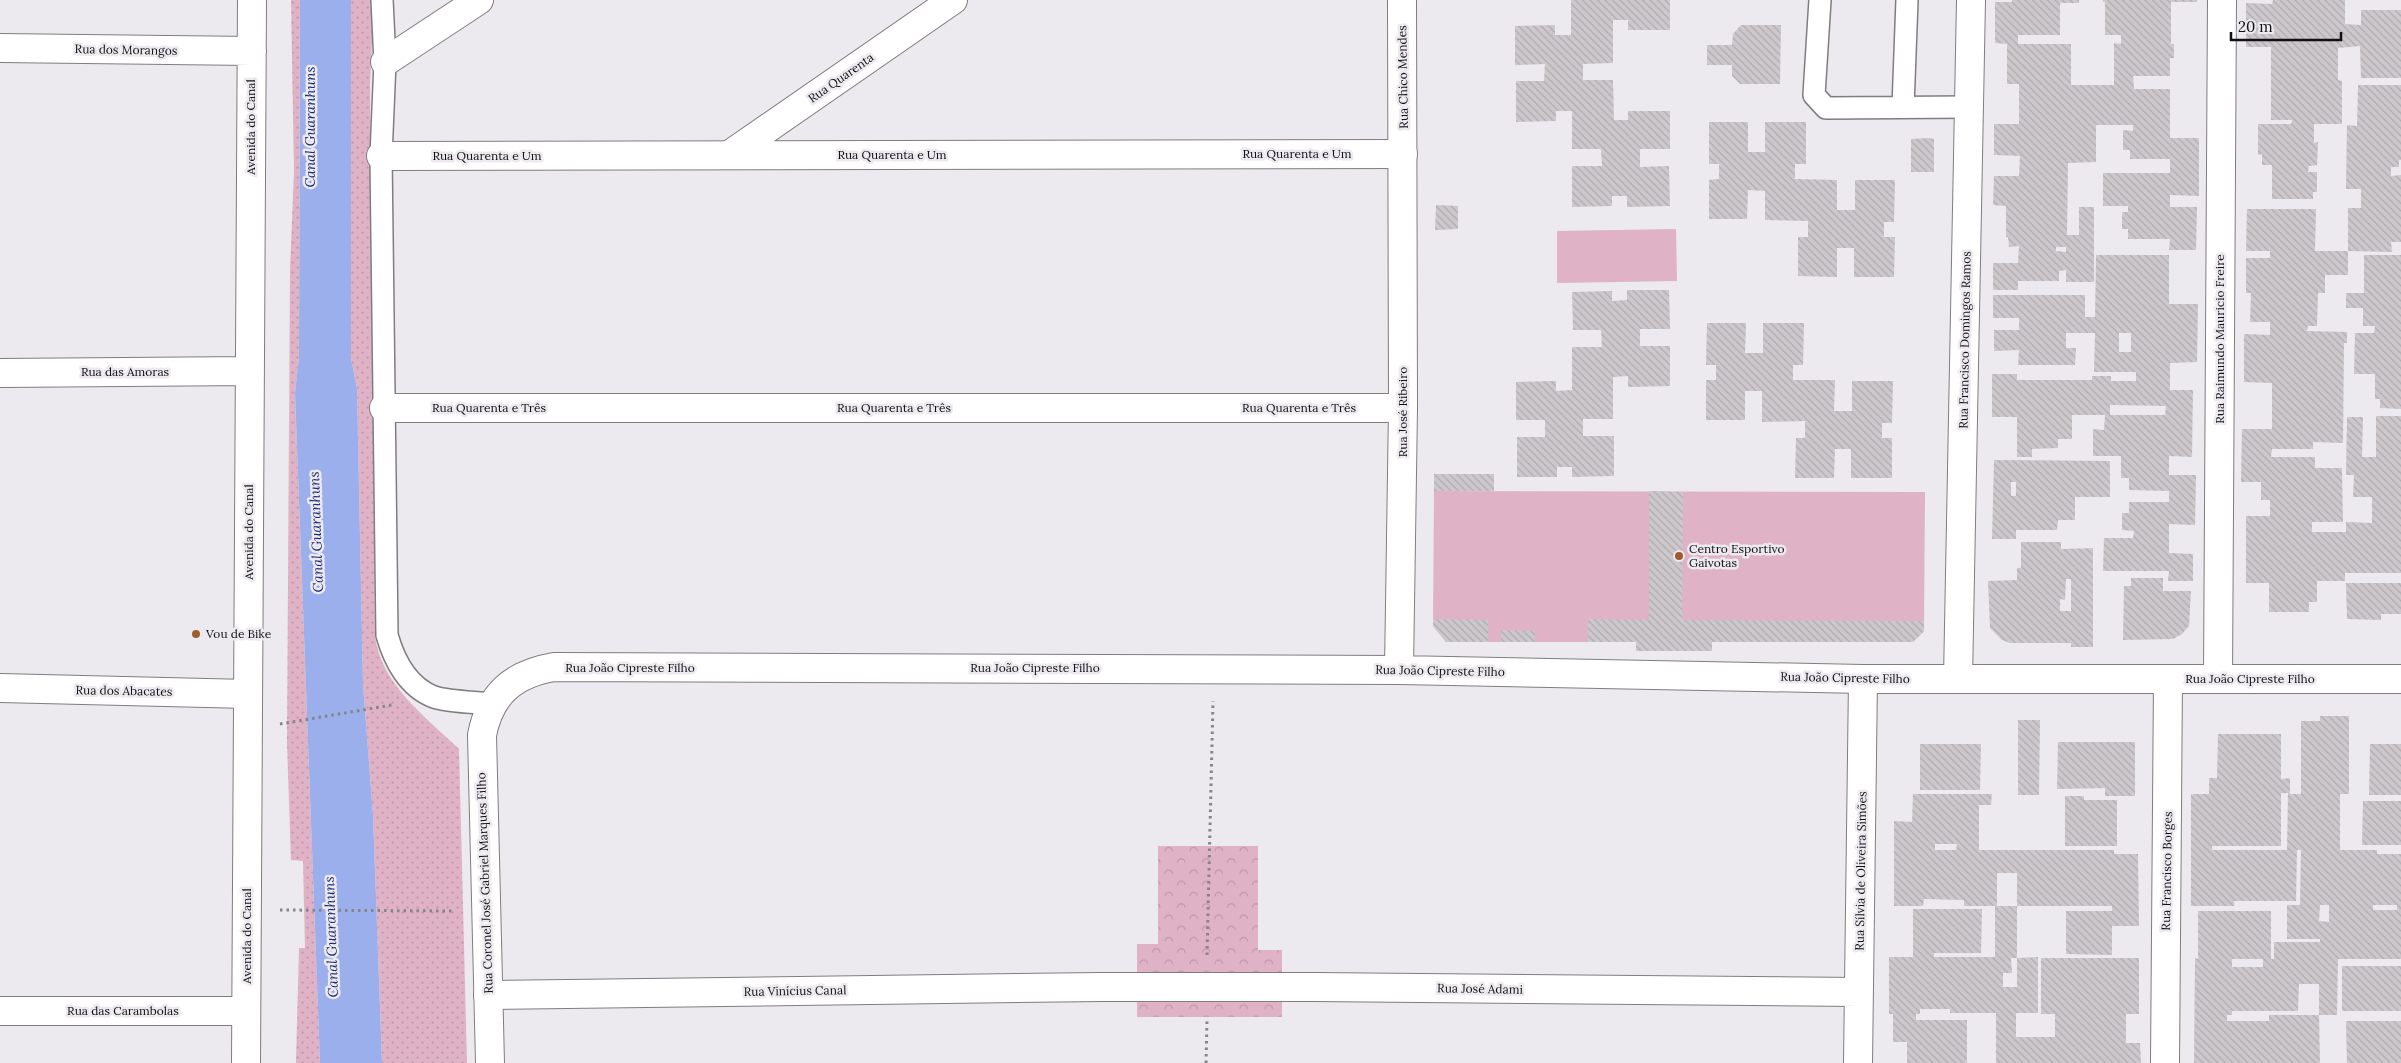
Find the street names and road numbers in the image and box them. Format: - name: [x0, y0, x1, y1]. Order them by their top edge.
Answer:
- street label: Rua Chico Mendes: [1394, 25, 1411, 129]
- street label: Rua dos Morangos: [75, 41, 178, 58]
- street label: Rua Quarenta: [805, 49, 876, 106]
- street label: Avenida do Canal: [243, 79, 258, 176]
- street label: Rua Quarenta e Um: [1242, 146, 1352, 161]
- street label: Rua Quarenta e Um: [837, 147, 947, 162]
- street label: Rua Quarenta e Um: [432, 148, 542, 163]
- street label: Rua Francisco Domingos Ramos: [1955, 251, 1974, 429]
- street label: Rua Raimundo Mauricio Freire: [2212, 254, 2227, 424]
- street label: Rua das Amoras: [81, 364, 170, 379]
- street label: Rua José Ribeiro: [1395, 367, 1410, 457]
- street label: Rua Quarenta e Três: [432, 400, 546, 415]
- street label: Rua Quarenta e Três: [837, 400, 951, 415]
- street label: Rua Quarenta e Três: [1242, 400, 1356, 415]
- street label: Avenida do Canal: [241, 484, 256, 581]
- street label: Rua João Cipreste Filho: [565, 660, 695, 675]
- street label: Rua João Cipreste Filho: [970, 660, 1100, 675]
- street label: Rua João Cipreste Filho: [1375, 662, 1505, 679]
- street label: Rua João Cipreste Filho: [1780, 669, 1910, 686]
- street label: Rua João Cipreste Filho: [2185, 671, 2315, 686]
- street label: Rua dos Abacates: [75, 682, 173, 699]
- street label: Rua Coronel José Gabriel Marques Filho: [473, 772, 496, 994]
- street label: Rua Sílvia de Oliveira Simões: [1852, 791, 1869, 951]
- street label: Rua Francisco Borges: [2158, 811, 2175, 931]
- street label: Avenida do Canal: [239, 888, 254, 985]
- street label: Rua José Adami: [1437, 980, 1523, 997]
- street label: Rua Vinícius Canal: [744, 982, 846, 999]
- street label: Rua das Carambolas: [67, 1003, 179, 1018]

